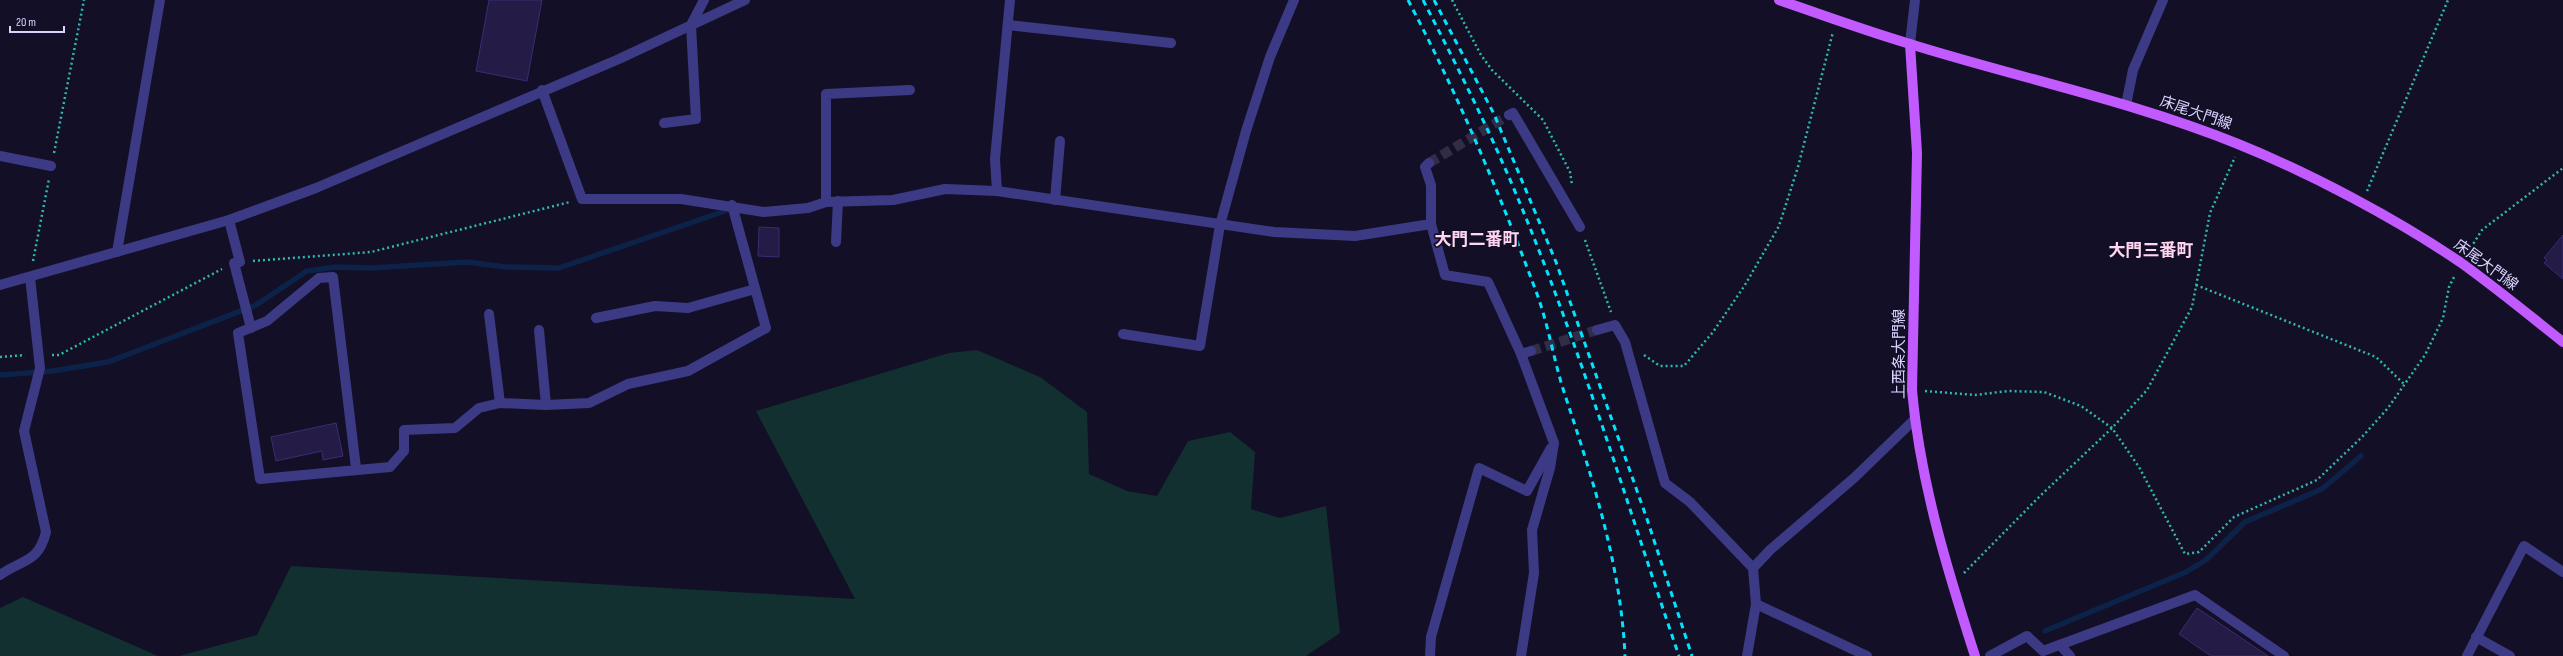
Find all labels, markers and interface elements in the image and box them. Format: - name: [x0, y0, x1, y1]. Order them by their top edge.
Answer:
- scale bar: [10, 8, 64, 34]
- text: 20 m: [16, 15, 36, 30]
- street label: 床尾大門線: [2157, 92, 2235, 134]
- district label: 大門二番町: [1435, 230, 1520, 250]
- street label: 床尾大門線: [2450, 235, 2522, 295]
- district label: 大門三番町: [2109, 241, 2194, 261]
- street label: 上西条大門線: [1890, 309, 1909, 399]

